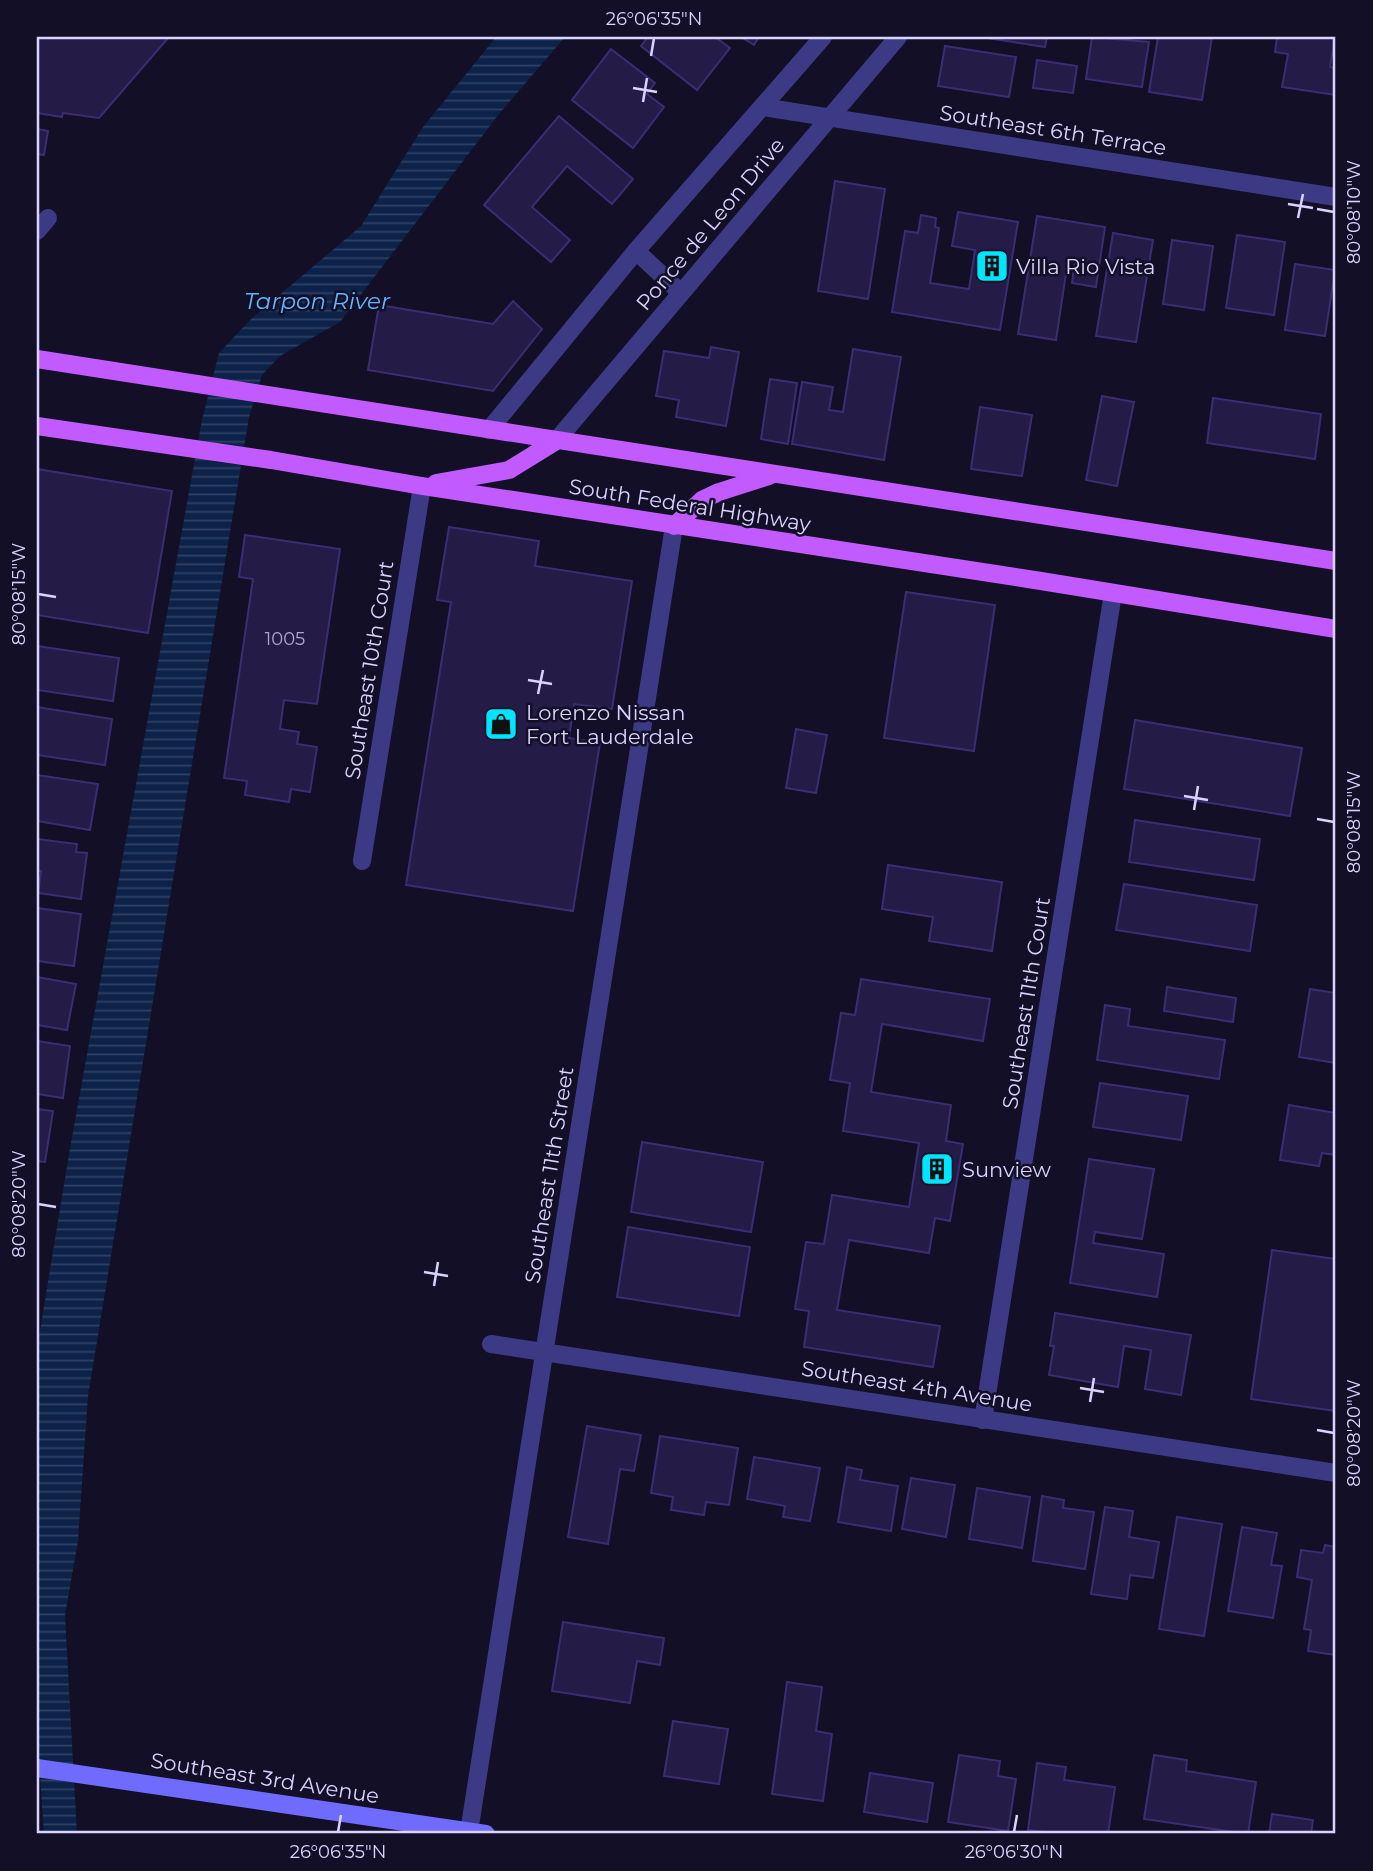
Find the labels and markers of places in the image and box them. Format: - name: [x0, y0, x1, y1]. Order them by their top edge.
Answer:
- building icon: Villa Rio Vista: [973, 247, 1011, 285]
- place label: Villa Rio Vista: [1016, 254, 1155, 279]
- place label: Lorenzo Nissan Fort Lauderdale: [526, 700, 694, 749]
- shop icon: Lorenzo Nissan Fort Lauderdale: [482, 705, 520, 743]
- building icon: Sunview: [918, 1150, 956, 1188]
- place label: Sunview: [962, 1157, 1052, 1182]

